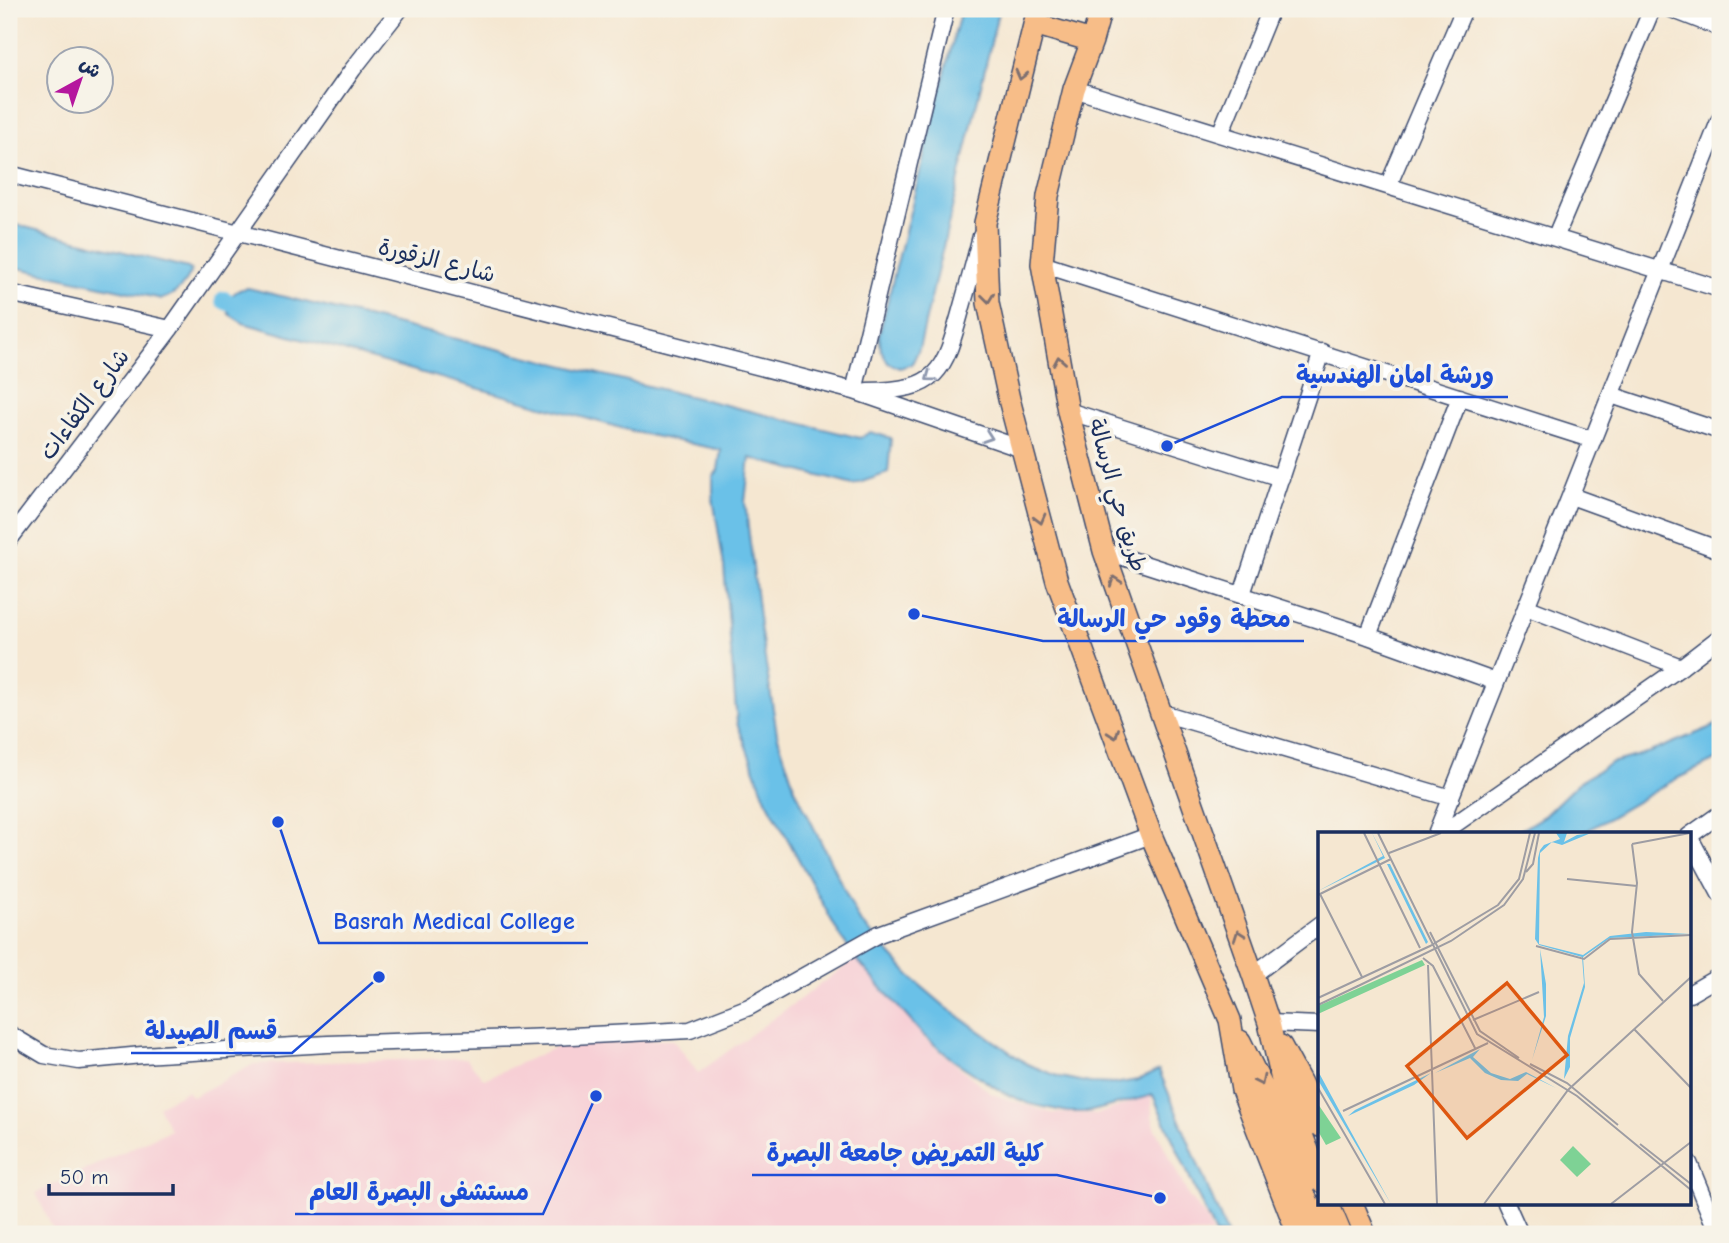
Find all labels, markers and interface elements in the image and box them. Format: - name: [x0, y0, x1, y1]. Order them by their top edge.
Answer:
- north arrow: [46, 46, 116, 116]
- text: ش: [75, 53, 105, 83]
- one-way arrow: [1015, 69, 1029, 81]
- street label: شارع الزقورة: [375, 233, 498, 290]
- one-way arrow: [980, 292, 995, 304]
- street label: شارع الكفاءات: [34, 343, 137, 466]
- callout: ورشة امان الهندسية: [1282, 352, 1508, 397]
- one-way arrow: [1052, 355, 1067, 367]
- text: ورشة امان الهندسية: [1296, 361, 1494, 389]
- one-way arrow: [925, 369, 937, 381]
- street label: طريق حي الرسالة: [1076, 415, 1152, 577]
- one-way arrow: [981, 429, 993, 443]
- one-way arrow: [1032, 513, 1046, 525]
- one-way arrow: [1109, 576, 1123, 588]
- callout: محطة وقود حي الرسالة: [1043, 596, 1304, 641]
- text: محطة وقود حي الرسالة: [1057, 605, 1291, 640]
- one-way arrow: [1106, 728, 1120, 740]
- inset map: [1318, 832, 1690, 1204]
- callout: Basrah Medical College: [319, 898, 588, 943]
- text: Basrah Medical College: [333, 907, 575, 935]
- one-way arrow: [1233, 929, 1247, 941]
- callout: قسم الصيدلة: [131, 1008, 292, 1053]
- text: قسم الصيدلة: [145, 1017, 277, 1049]
- one-way arrow: [1252, 1074, 1266, 1086]
- callout: كلية التمريض جامعة البصرة: [752, 1130, 1057, 1175]
- text: كلية التمريض جامعة البصرة: [766, 1139, 1044, 1167]
- scale bar: [49, 1152, 173, 1196]
- text: 50 m: [60, 1165, 109, 1189]
- callout: مستشفى البصرة العام: [295, 1169, 543, 1214]
- text: مستشفى البصرة العام: [309, 1178, 529, 1210]

